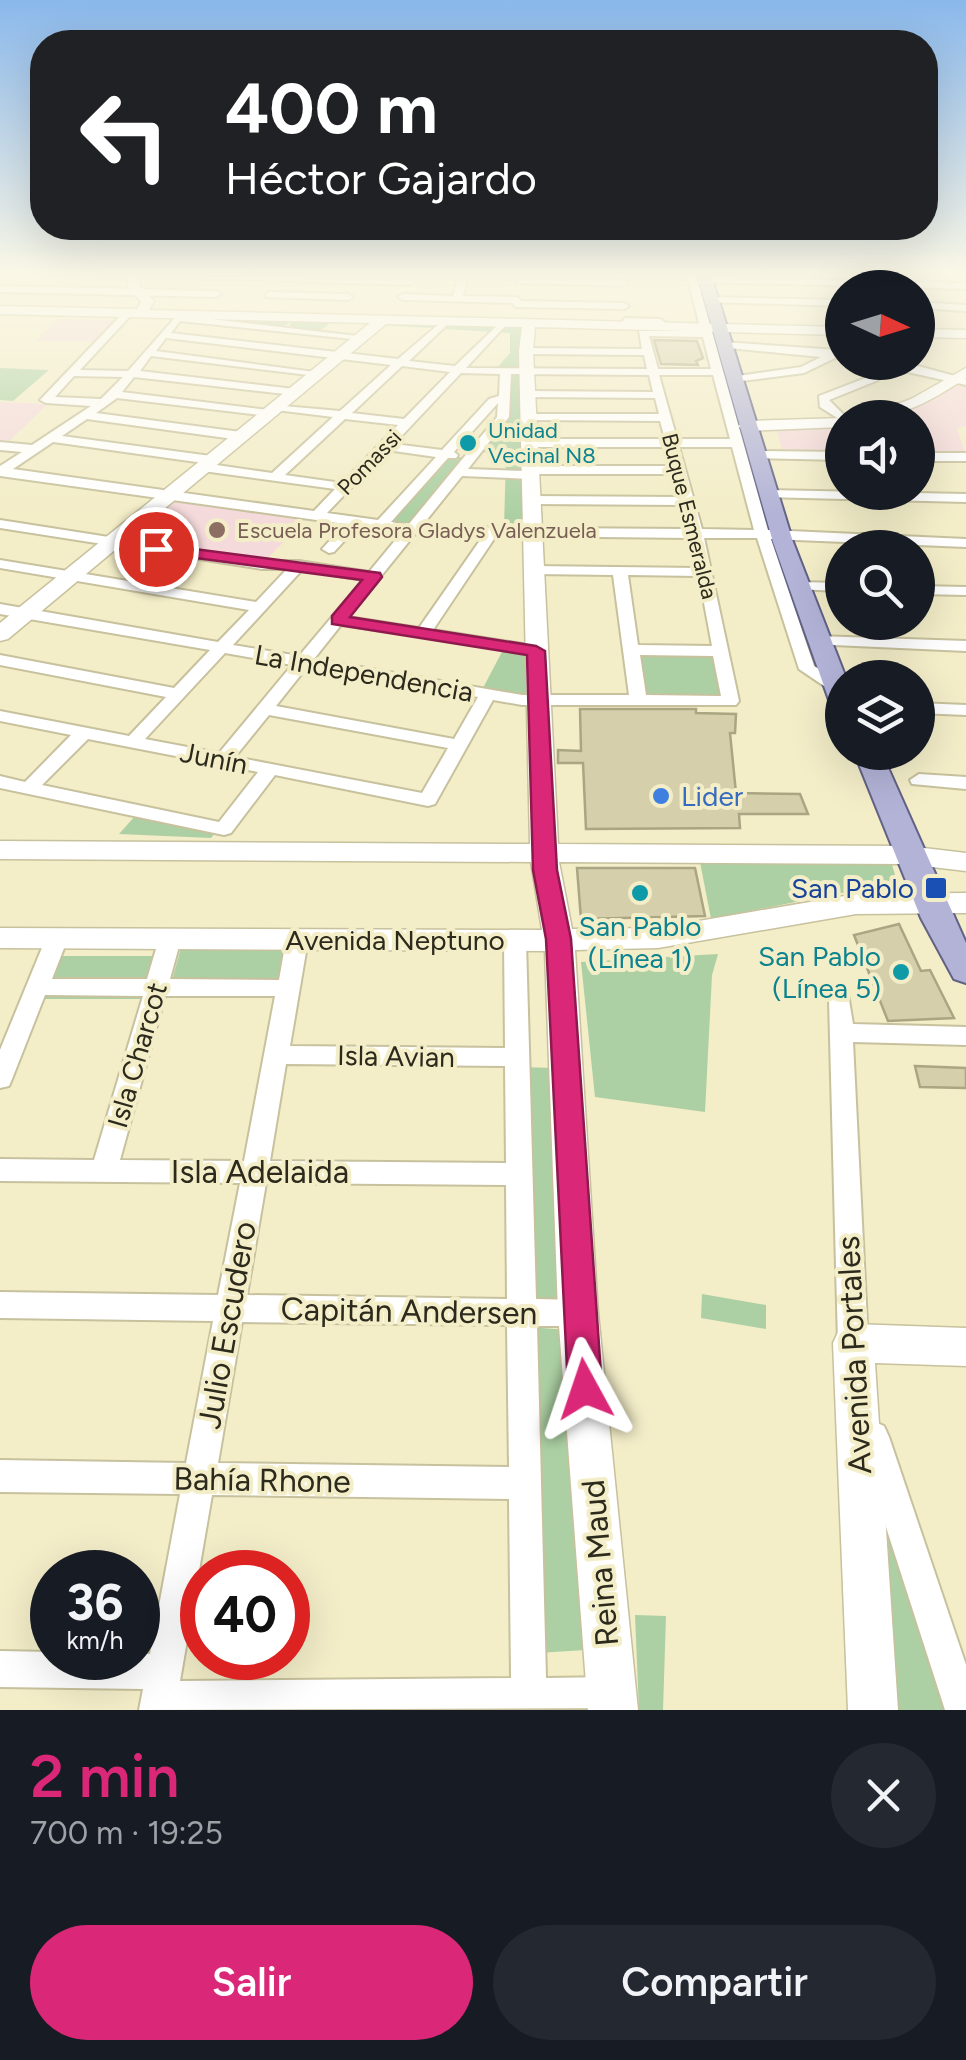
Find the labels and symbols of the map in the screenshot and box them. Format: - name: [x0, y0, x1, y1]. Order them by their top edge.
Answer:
- north arrow: [825, 270, 935, 380]
- place label: Unidad Vecinal N8: [488, 417, 596, 469]
- street label: Pomassi: [332, 424, 407, 501]
- street label: Buque Esmeralda: [656, 430, 723, 602]
- marker: Unidad Vecinal N8: [457, 432, 479, 454]
- pin: [114, 507, 199, 592]
- place label: Escuela Profesora Gladys Valenzuela: [237, 517, 597, 544]
- marker: Escuela Profesora Gladys Valenzuela: [206, 519, 228, 541]
- street label: La Independencia: [252, 637, 476, 709]
- street label: Junín: [177, 735, 251, 781]
- place label: Lider: [681, 779, 744, 813]
- marker: Lider: [650, 785, 672, 807]
- place label: San Pablo: [791, 871, 914, 905]
- marker: San Pablo: [923, 875, 949, 901]
- marker: San Pablo (Línea 1): [629, 882, 651, 904]
- place label: San Pablo (Línea 1): [578, 909, 702, 975]
- street label: Avenida Neptuno: [285, 923, 505, 957]
- place label: San Pablo (Línea 5): [758, 939, 881, 1005]
- marker: San Pablo (Línea 5): [890, 961, 912, 983]
- street label: Isla Charcot: [100, 978, 174, 1132]
- street label: Isla Avian: [337, 1038, 455, 1074]
- street label: Isla Adelaida: [171, 1153, 349, 1191]
- street label: Julio Escudero: [190, 1218, 264, 1432]
- street label: Avenida Portales: [829, 1235, 879, 1475]
- street label: Capitán Andersen: [280, 1290, 538, 1332]
- position arrow: [533, 1337, 637, 1441]
- street label: Bahía Rhone: [173, 1459, 351, 1501]
- street label: Reina Maud: [574, 1478, 626, 1648]
- speed limit sign: 40: [180, 1550, 310, 1680]

